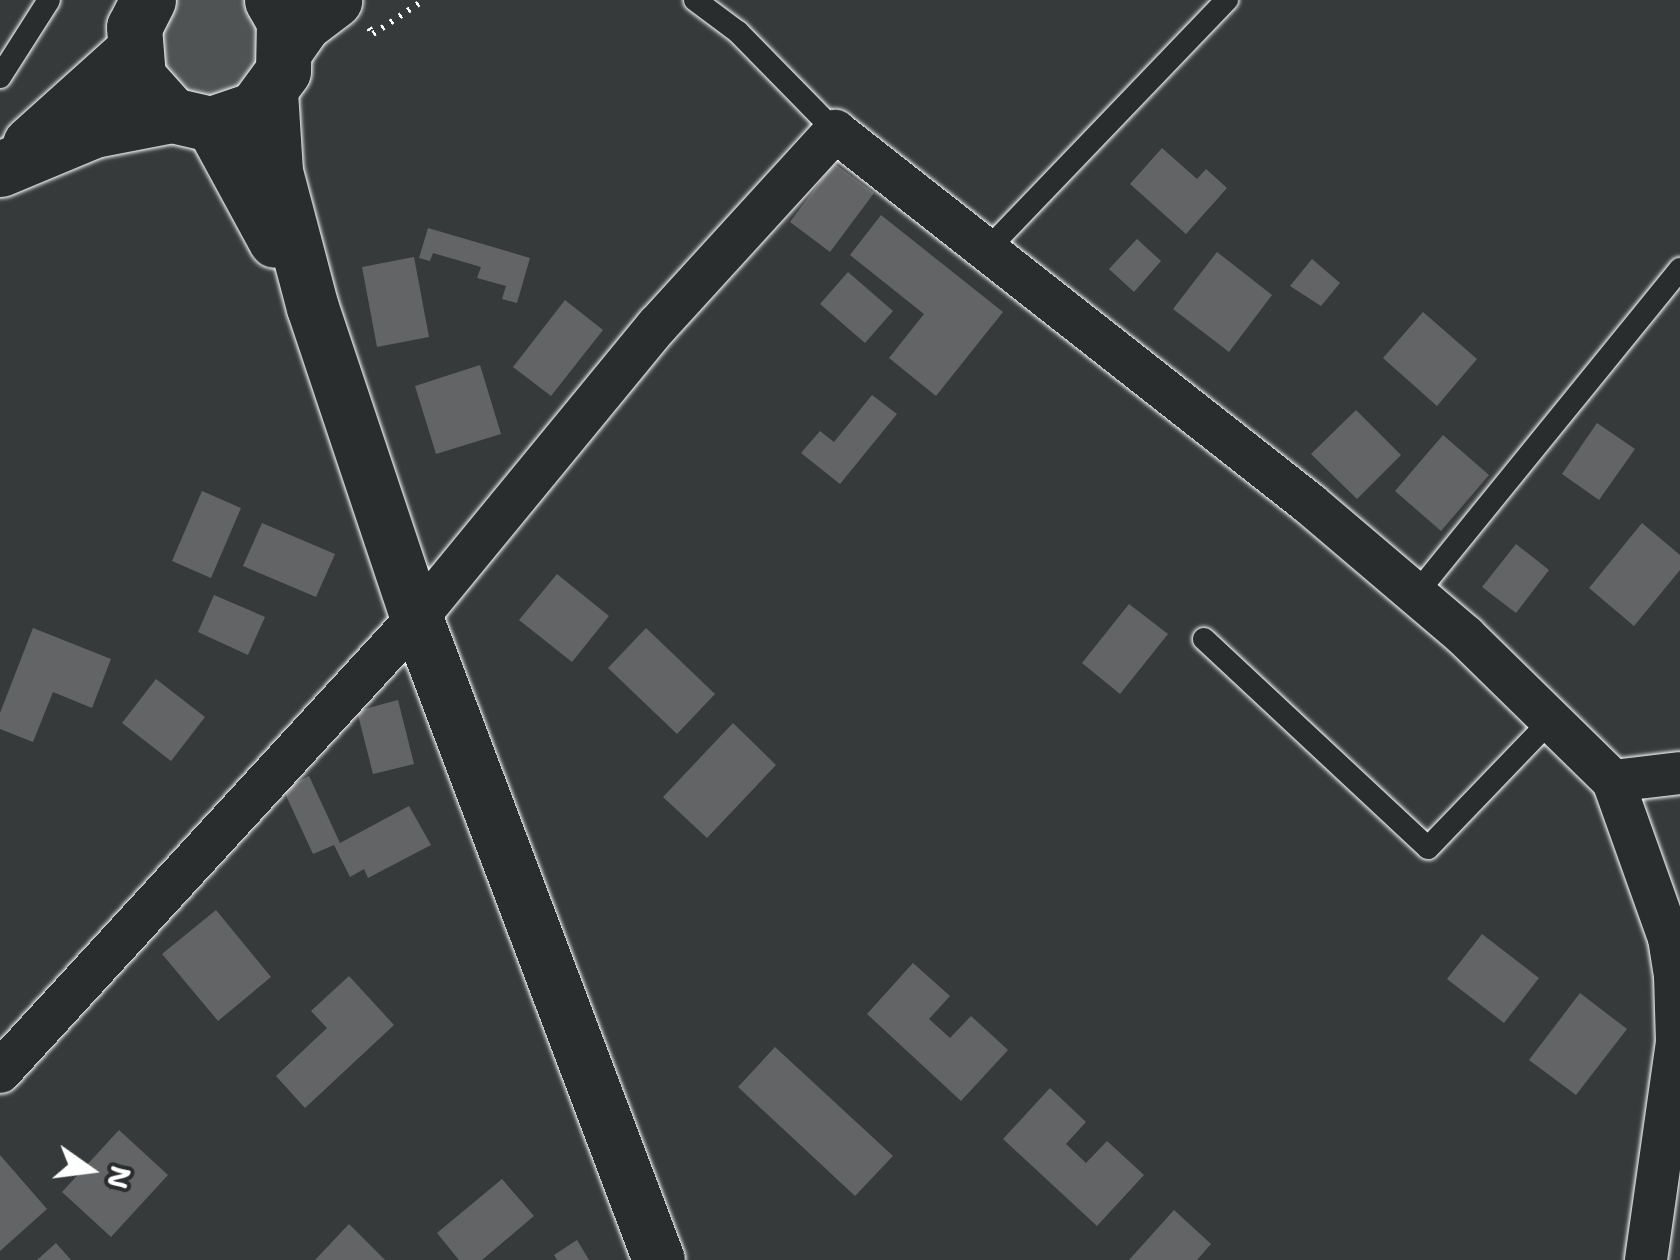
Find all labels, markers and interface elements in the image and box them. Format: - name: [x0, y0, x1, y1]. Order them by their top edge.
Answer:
- north arrow: [40, 1120, 140, 1220]
- text: N: [98, 1162, 140, 1193]

